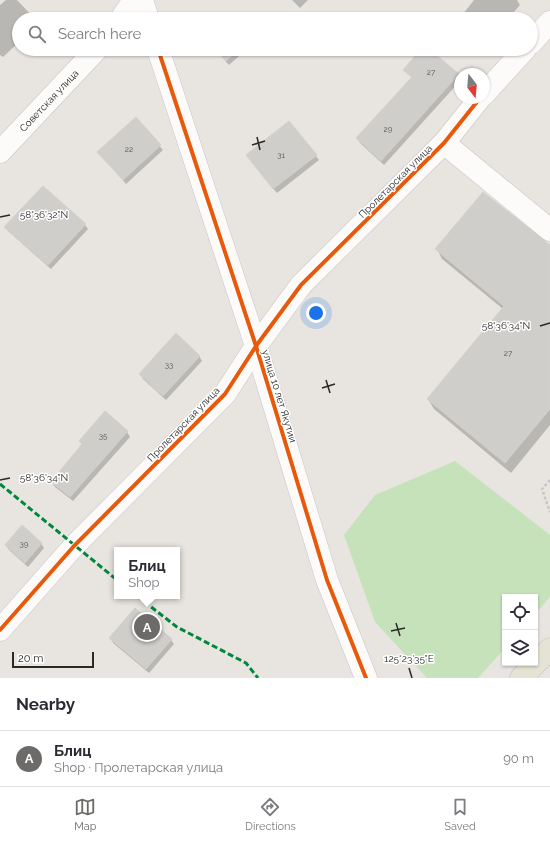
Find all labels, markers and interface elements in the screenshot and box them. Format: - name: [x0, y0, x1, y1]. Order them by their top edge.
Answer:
- search box: [12, 12, 538, 56]
- icon: search: [26, 23, 48, 45]
- text: Search here: [58, 25, 141, 43]
- street label: Советская улица: [17, 67, 81, 134]
- house number: 27: [427, 67, 436, 77]
- north arrow: [454, 68, 490, 104]
- house number: 29: [384, 124, 393, 134]
- street label: Пролетарская улица: [356, 142, 434, 220]
- house number: 22: [125, 144, 133, 154]
- house number: 31: [277, 150, 285, 160]
- text: 58°36'32"N: [20, 209, 68, 220]
- your location: [306, 303, 326, 323]
- text: 58°36'34"N: [482, 320, 530, 331]
- street label: улица 10 лет Якутии: [260, 348, 299, 444]
- house number: 27: [504, 348, 513, 358]
- house number: 33: [165, 360, 173, 370]
- street label: Пролетарская улица: [145, 385, 222, 464]
- house number: 35: [99, 431, 108, 441]
- text: 58°36'34"N: [20, 472, 68, 483]
- house number: 39: [20, 539, 29, 549]
- popup: [114, 547, 180, 599]
- text: Блиц: [128, 557, 166, 575]
- text: Shop: [128, 575, 160, 590]
- map controls: [502, 594, 538, 666]
- button: locate: [502, 594, 538, 630]
- pin: A: [134, 612, 160, 642]
- button: layers: [502, 630, 538, 666]
- scale bar: [12, 650, 94, 669]
- text: 20 m: [18, 652, 43, 665]
- text: 125°23'35"E: [384, 653, 434, 664]
- text: Nearby: [16, 694, 75, 714]
- text: Блиц: [54, 742, 91, 760]
- text: A: [25, 751, 33, 766]
- text: 90 m: [503, 751, 534, 766]
- text: Shop · Пролетарская улица: [54, 760, 223, 775]
- tab: Map: [74, 796, 97, 833]
- tab: Directions: [245, 796, 296, 833]
- tab: Saved: [444, 796, 476, 833]

